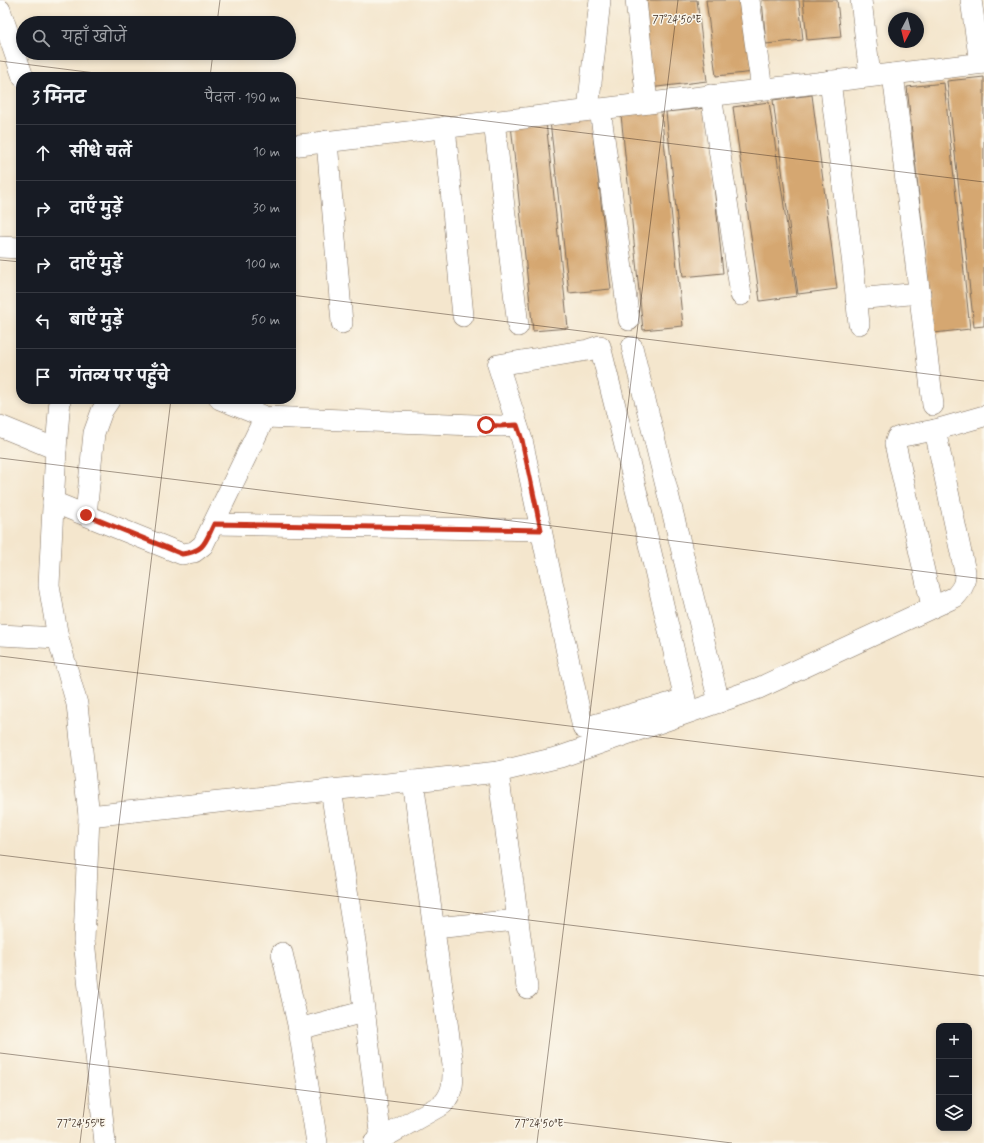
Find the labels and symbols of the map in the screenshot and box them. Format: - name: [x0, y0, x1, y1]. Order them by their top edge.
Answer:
- north arrow: [888, 12, 924, 48]
- text: 77°24'50"E: [653, 13, 702, 27]
- route start: [477, 416, 495, 434]
- route end: [77, 506, 95, 524]
- text: 77°24'55"E: [57, 1117, 105, 1131]
- text: 77°24'50"E: [515, 1117, 564, 1131]

